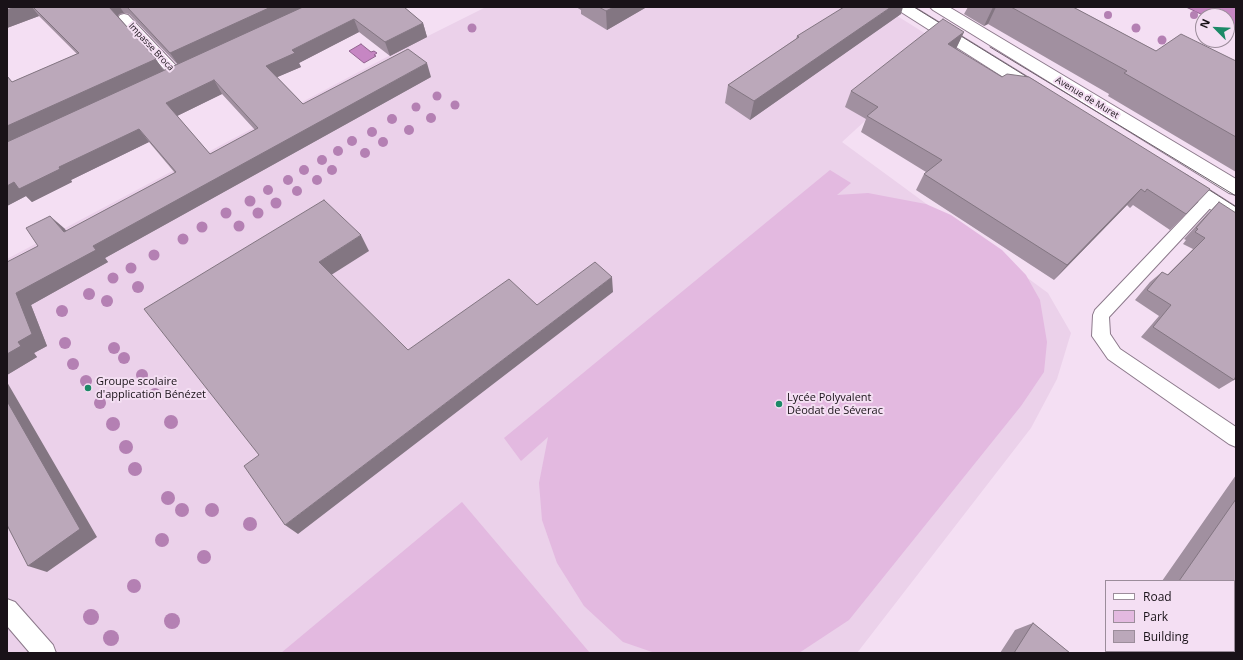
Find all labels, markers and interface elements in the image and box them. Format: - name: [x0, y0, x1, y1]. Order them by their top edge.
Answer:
- north arrow: [1195, 8, 1235, 48]
- text: N: [1196, 16, 1213, 30]
- street label: Impasse Broca: [126, 21, 176, 73]
- street label: Avenue de Muret: [1053, 75, 1121, 121]
- place label: Groupe scolaire d'application Bénézet: [96, 375, 206, 401]
- marker: Groupe scolaire d'application Bénézet: [83, 383, 93, 393]
- place label: Lycée Polyvalent Déodat de Séverac: [787, 391, 883, 417]
- marker: Lycée Polyvalent Déodat de Séverac: [774, 399, 784, 409]
- legend: [1105, 580, 1235, 652]
- text: Road: [1143, 588, 1172, 605]
- text: Park: [1143, 608, 1168, 625]
- text: Building: [1143, 628, 1188, 645]

